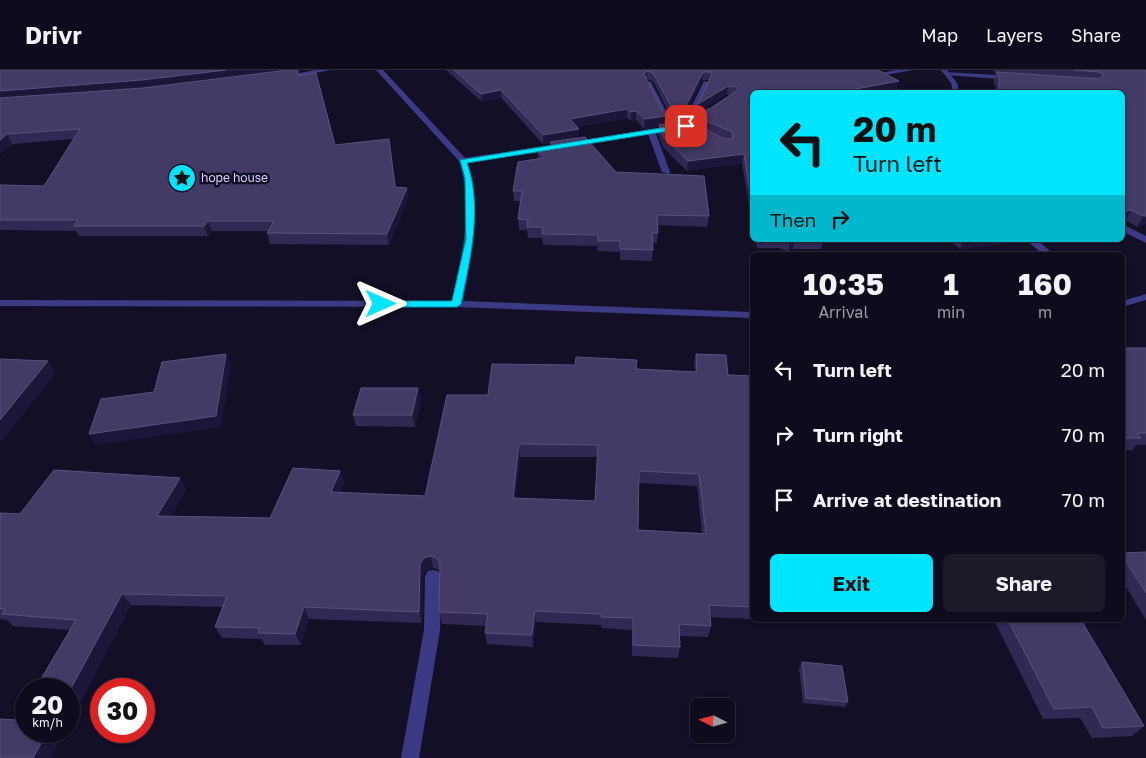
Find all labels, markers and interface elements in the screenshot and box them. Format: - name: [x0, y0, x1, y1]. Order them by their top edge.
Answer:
- text: Drivr: [25, 20, 82, 49]
- text: Map: [921, 24, 958, 46]
- text: Layers: [986, 24, 1043, 46]
- text: Share: [1071, 24, 1121, 46]
- pin: [665, 105, 707, 147]
- text: 20 m: [853, 108, 936, 150]
- icon: left: [770, 110, 835, 175]
- icon: arrive: [672, 112, 700, 140]
- text: Turn left: [853, 150, 942, 177]
- place icon: hope house: [167, 163, 197, 193]
- place label: hope house: [201, 170, 268, 185]
- icon: right: [826, 205, 854, 233]
- text: Then: [770, 208, 816, 231]
- text: 10:35: [803, 266, 884, 302]
- text: 1: [943, 266, 959, 302]
- text: 160: [1018, 266, 1072, 302]
- position arrow: [354, 277, 406, 329]
- text: Arrival: [818, 302, 869, 322]
- text: min: [937, 302, 965, 322]
- text: m: [1038, 302, 1052, 322]
- icon: left: [770, 356, 798, 384]
- text: Turn left: [813, 358, 892, 381]
- text: 20 m: [1061, 358, 1105, 381]
- icon: right: [770, 421, 798, 449]
- text: Turn right: [813, 423, 903, 446]
- text: 70 m: [1062, 423, 1105, 446]
- icon: arrive: [770, 486, 798, 514]
- text: Arrive at destination: [813, 488, 1001, 511]
- text: 70 m: [1062, 488, 1105, 511]
- button: Exit: [770, 554, 933, 612]
- button: Share: [943, 554, 1105, 612]
- speed limit sign: 30: [90, 678, 155, 743]
- text: 20: [32, 689, 63, 720]
- north arrow: [690, 698, 735, 742]
- map controls: [690, 698, 735, 743]
- text: km/h: [32, 715, 63, 730]

